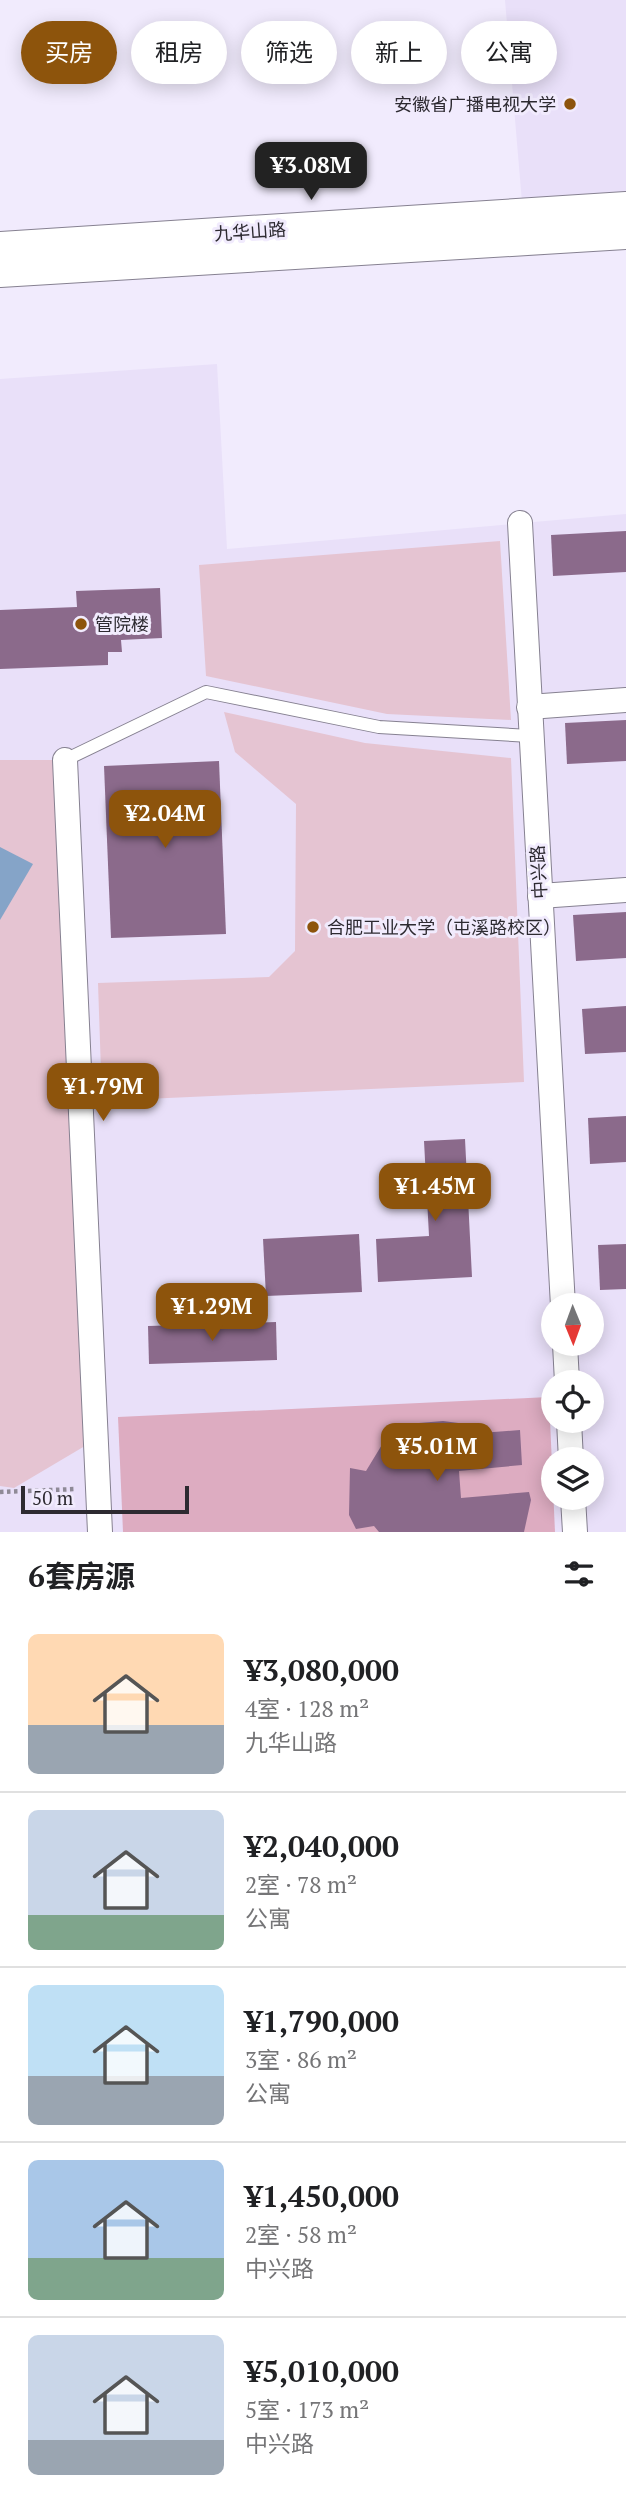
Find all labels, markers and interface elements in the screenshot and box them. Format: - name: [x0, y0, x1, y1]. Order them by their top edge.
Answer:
- chip: 买房: [21, 21, 117, 84]
- chip: 租房: [131, 21, 227, 84]
- chip: 筛选: [241, 21, 337, 84]
- chip: 新上: [351, 21, 447, 84]
- chip: 公寓: [461, 21, 557, 84]
- place label: 安徽省广播电视大学: [394, 92, 556, 116]
- marker: 安徽省广播电视大学: [562, 96, 578, 112]
- pin: ¥3.08M: [254, 142, 368, 202]
- text: ¥3.08M: [271, 149, 351, 180]
- street label: 九华山路: [213, 217, 287, 245]
- place label: 管院楼: [95, 612, 149, 636]
- marker: 管院楼: [73, 616, 89, 632]
- pin: ¥2.04M: [108, 790, 222, 850]
- text: ¥2.04M: [125, 797, 205, 828]
- street label: 中兴路: [525, 844, 551, 900]
- place label: 合肥工业大学（屯溪路校区）: [327, 915, 561, 939]
- marker: 合肥工业大学（屯溪路校区）: [305, 919, 321, 935]
- pin: ¥1.79M: [46, 1064, 160, 1123]
- text: ¥1.79M: [63, 1070, 143, 1101]
- pin: ¥1.45M: [378, 1164, 492, 1223]
- text: ¥1.45M: [395, 1170, 475, 1201]
- pin: ¥1.29M: [155, 1284, 269, 1343]
- text: ¥1.29M: [172, 1290, 252, 1321]
- north arrow: [541, 1293, 604, 1356]
- map controls: [541, 1293, 604, 1510]
- button: locate: [541, 1370, 604, 1433]
- pin: ¥5.01M: [380, 1424, 494, 1483]
- text: ¥5.01M: [397, 1430, 477, 1461]
- button: layers: [541, 1447, 604, 1510]
- scale bar: [21, 1483, 189, 1515]
- text: 50 m: [32, 1485, 73, 1510]
- icon: filters: [560, 1555, 598, 1593]
- text: 6套房源: [28, 1556, 135, 1596]
- text: ¥3,080,000: [245, 1650, 399, 1690]
- icon: home: [84, 1662, 168, 1746]
- text: 4室 · 128 m²: [245, 1693, 369, 1724]
- text: 九华山路: [245, 1727, 337, 1758]
- text: ¥2,040,000: [245, 1826, 399, 1866]
- icon: home: [84, 1838, 168, 1922]
- text: 2室 · 78 m²: [245, 1869, 357, 1900]
- text: 公寓: [245, 1903, 291, 1934]
- text: ¥1,790,000: [245, 2001, 399, 2041]
- icon: home: [84, 2013, 168, 2097]
- text: 3室 · 86 m²: [245, 2044, 357, 2075]
- text: 公寓: [245, 2078, 291, 2109]
- text: ¥1,450,000: [245, 2176, 399, 2216]
- icon: home: [84, 2188, 168, 2272]
- text: 2室 · 58 m²: [245, 2219, 357, 2250]
- text: 中兴路: [245, 2253, 314, 2284]
- text: ¥5,010,000: [245, 2351, 399, 2391]
- icon: home: [84, 2363, 168, 2447]
- text: 5室 · 173 m²: [245, 2394, 369, 2425]
- text: 中兴路: [245, 2428, 314, 2459]

